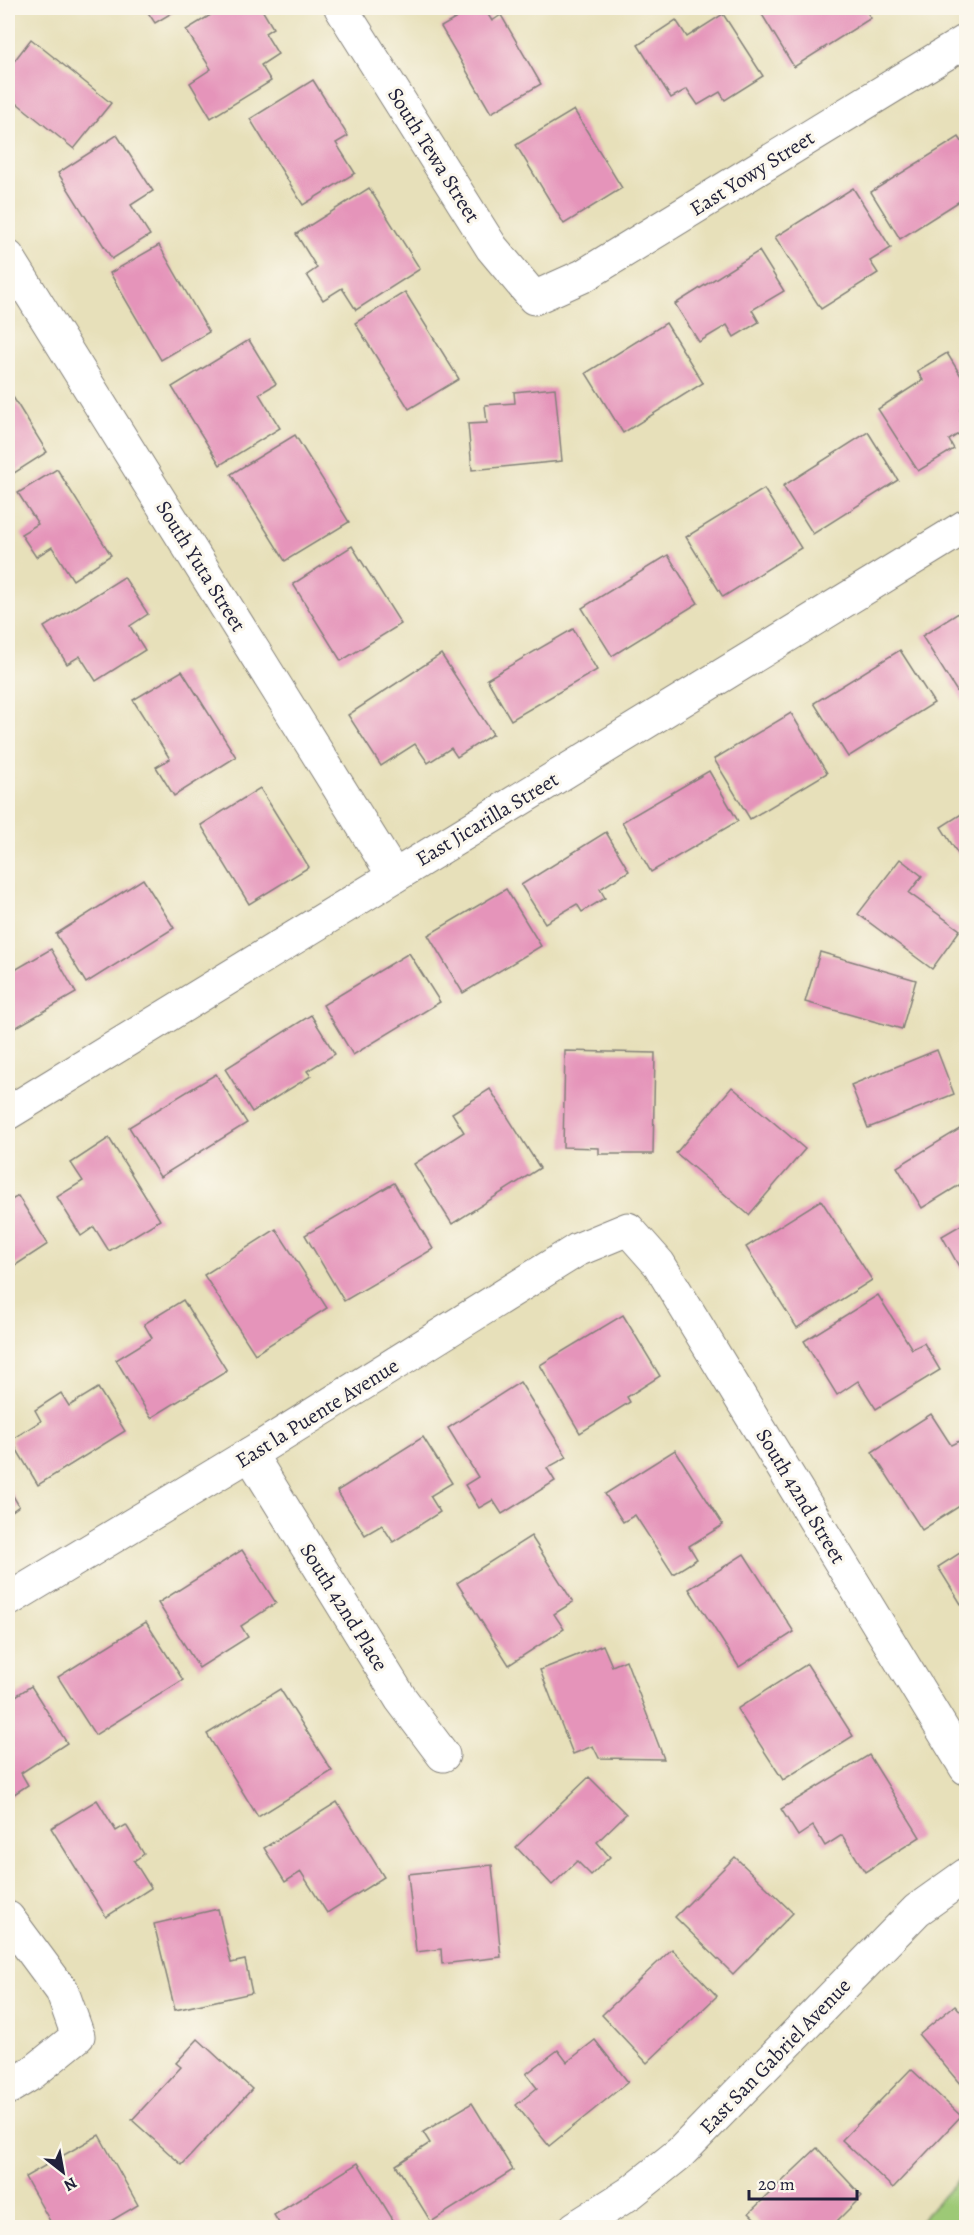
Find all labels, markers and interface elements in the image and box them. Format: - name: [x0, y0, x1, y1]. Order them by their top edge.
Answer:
- street label: South Tewa Street: [381, 82, 487, 228]
- street label: East Yowy Street: [684, 124, 820, 222]
- street label: South Yuta Street: [150, 495, 252, 637]
- street label: East Jicarilla Street: [410, 765, 564, 873]
- street label: East la Puente Avenue: [230, 1352, 404, 1474]
- street label: South 42nd Street: [750, 1423, 852, 1569]
- street label: South 42nd Place: [294, 1538, 394, 1676]
- street label: East San Gabriel Avenue: [693, 1972, 857, 2140]
- north arrow: [33, 2142, 93, 2202]
- scale bar: [749, 2163, 857, 2201]
- text: N: [59, 2172, 81, 2197]
- text: 20 m: [758, 2172, 795, 2196]

